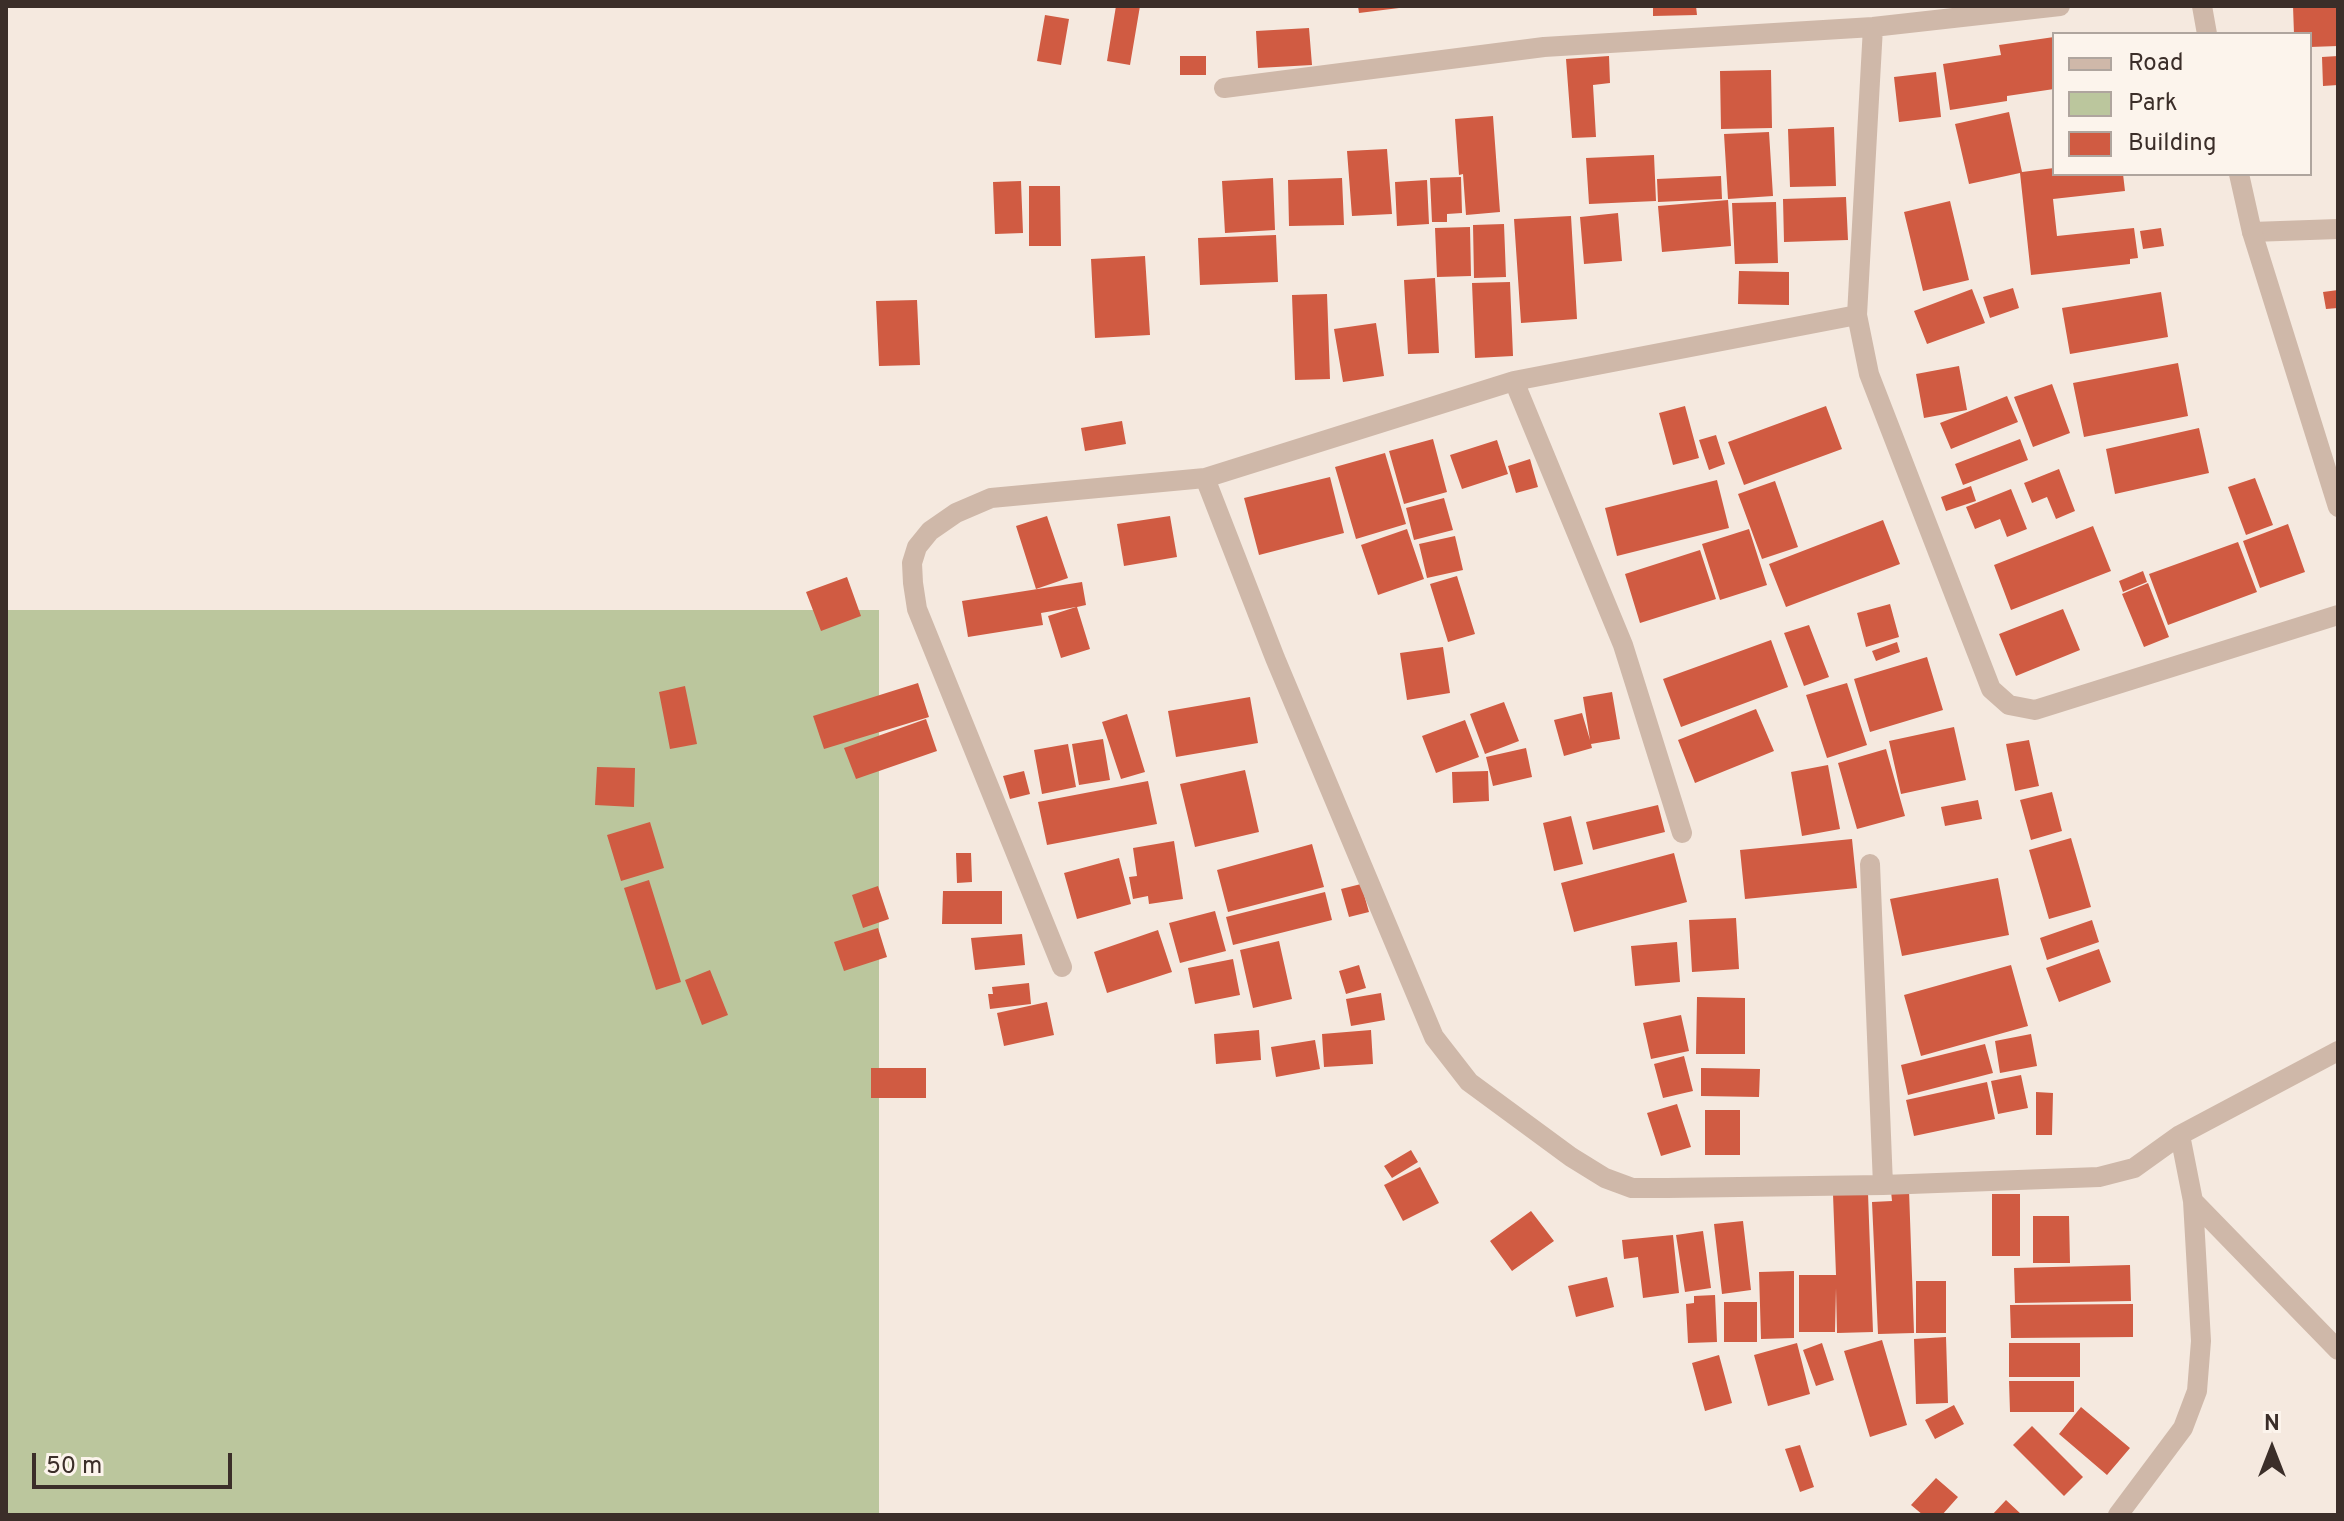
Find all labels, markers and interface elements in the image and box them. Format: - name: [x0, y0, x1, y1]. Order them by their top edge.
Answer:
- legend: [2052, 32, 2312, 176]
- text: Road: [2128, 49, 2184, 79]
- text: Park: [2128, 89, 2178, 119]
- text: Building: [2128, 129, 2217, 159]
- north arrow: [2232, 1409, 2312, 1489]
- text: N: [2264, 1411, 2280, 1438]
- scale bar: [36, 1437, 236, 1487]
- text: 50 m: [46, 1452, 102, 1482]

